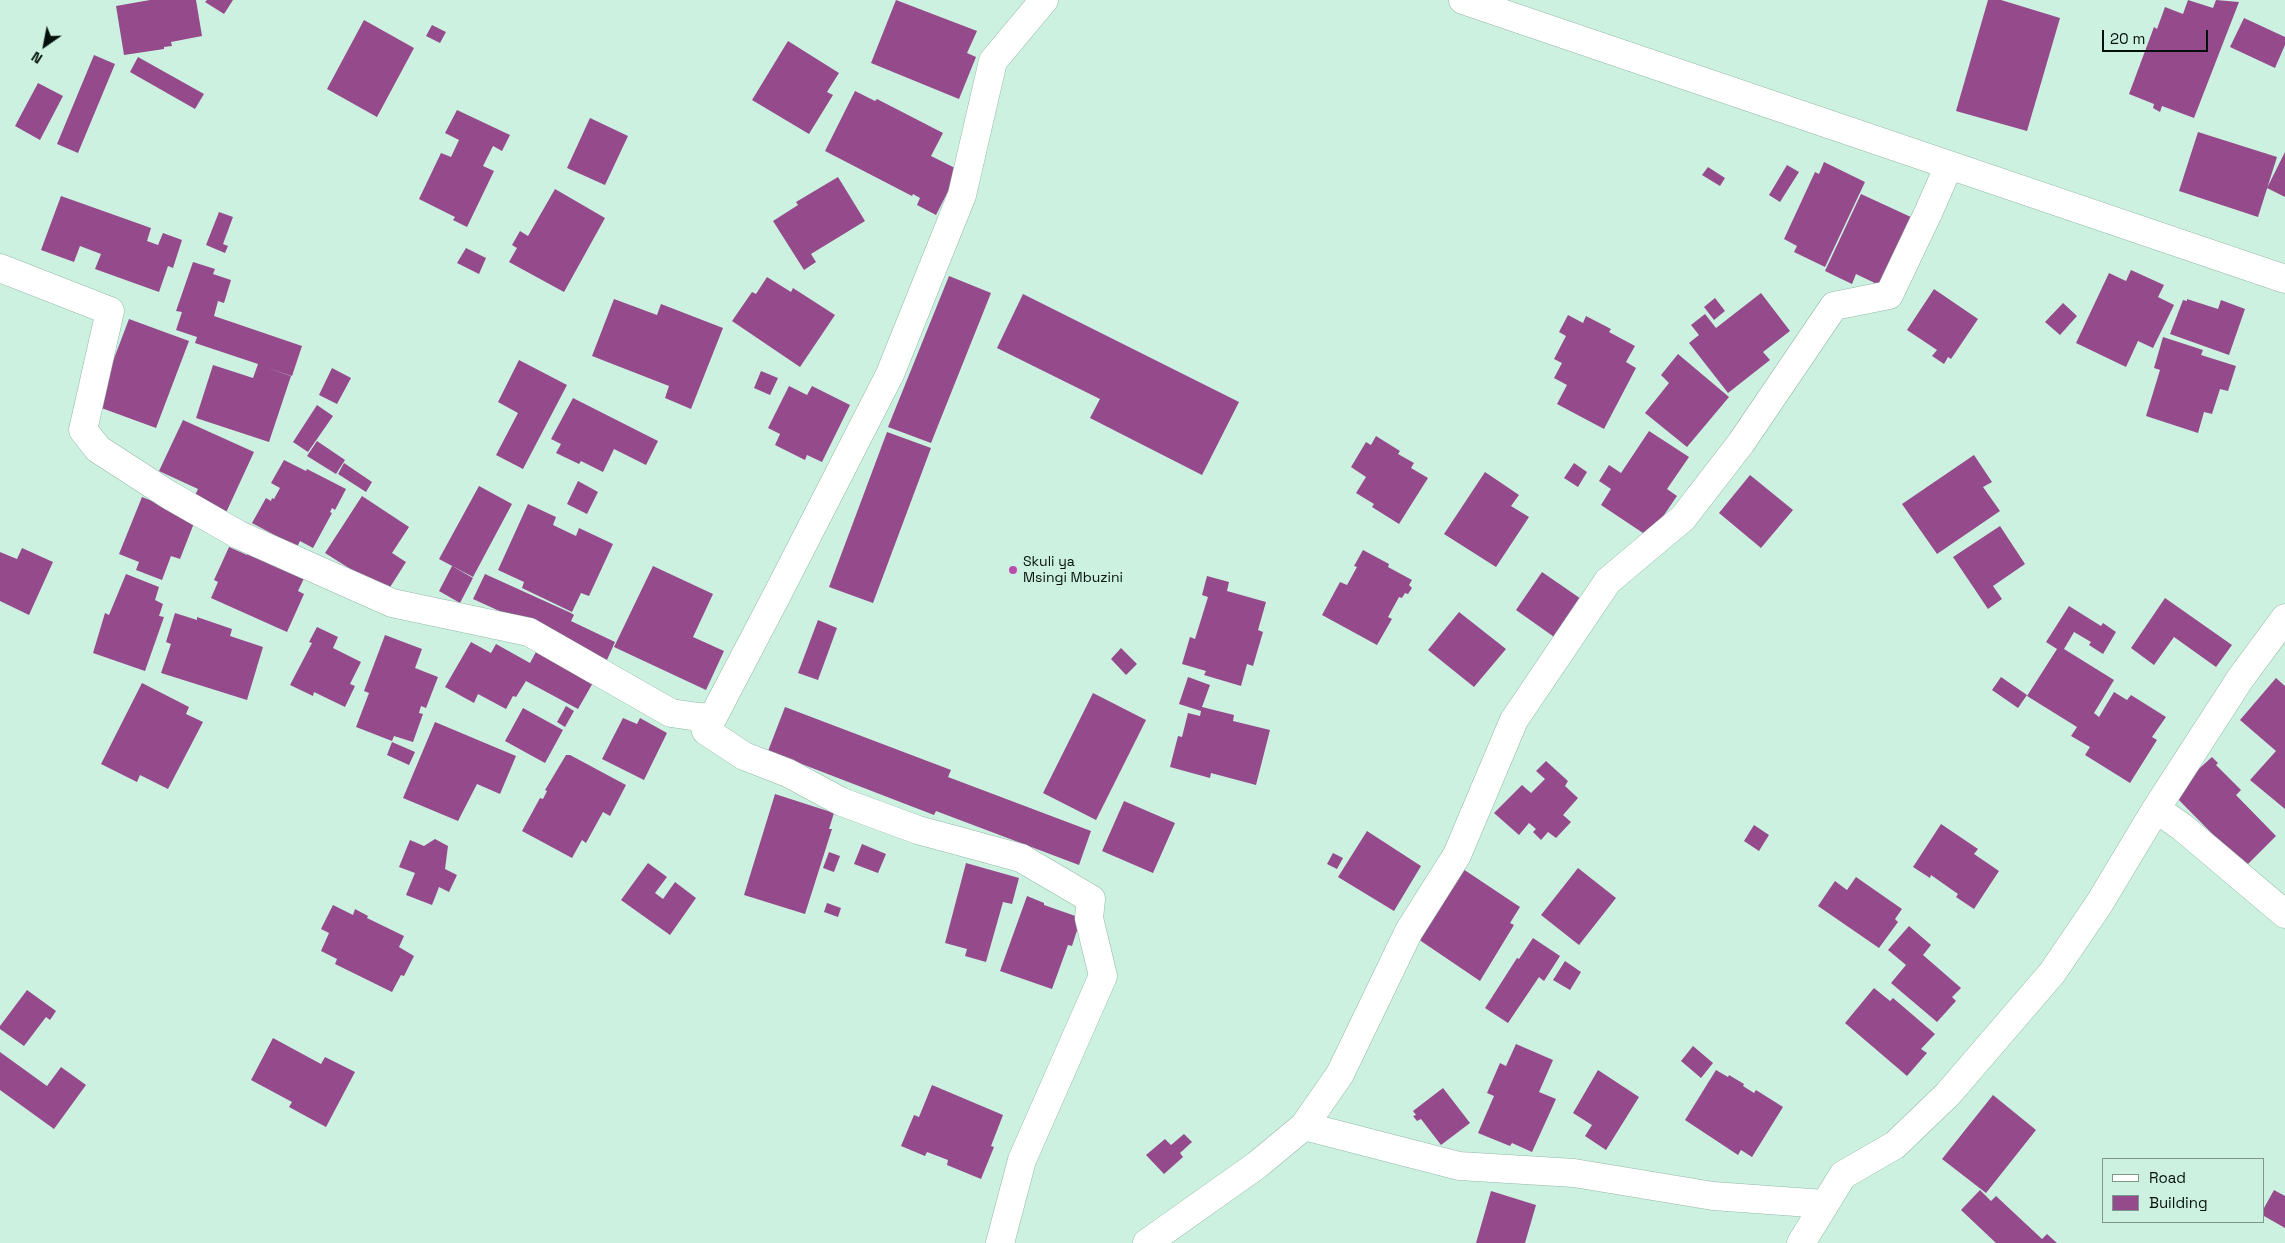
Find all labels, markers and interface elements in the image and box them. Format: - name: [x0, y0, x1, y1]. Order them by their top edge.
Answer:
- north arrow: [20, 20, 70, 70]
- scale bar: [2105, 20, 2211, 52]
- text: 20 m: [2110, 29, 2145, 48]
- text: N: [28, 47, 46, 68]
- place label: Skuli ya Msingi Mbuzini: [1023, 554, 1123, 586]
- marker: Skuli ya Msingi Mbuzini: [1007, 564, 1019, 576]
- legend: [2102, 1158, 2265, 1223]
- text: Road: [2149, 1168, 2186, 1187]
- text: Building: [2149, 1193, 2208, 1212]

